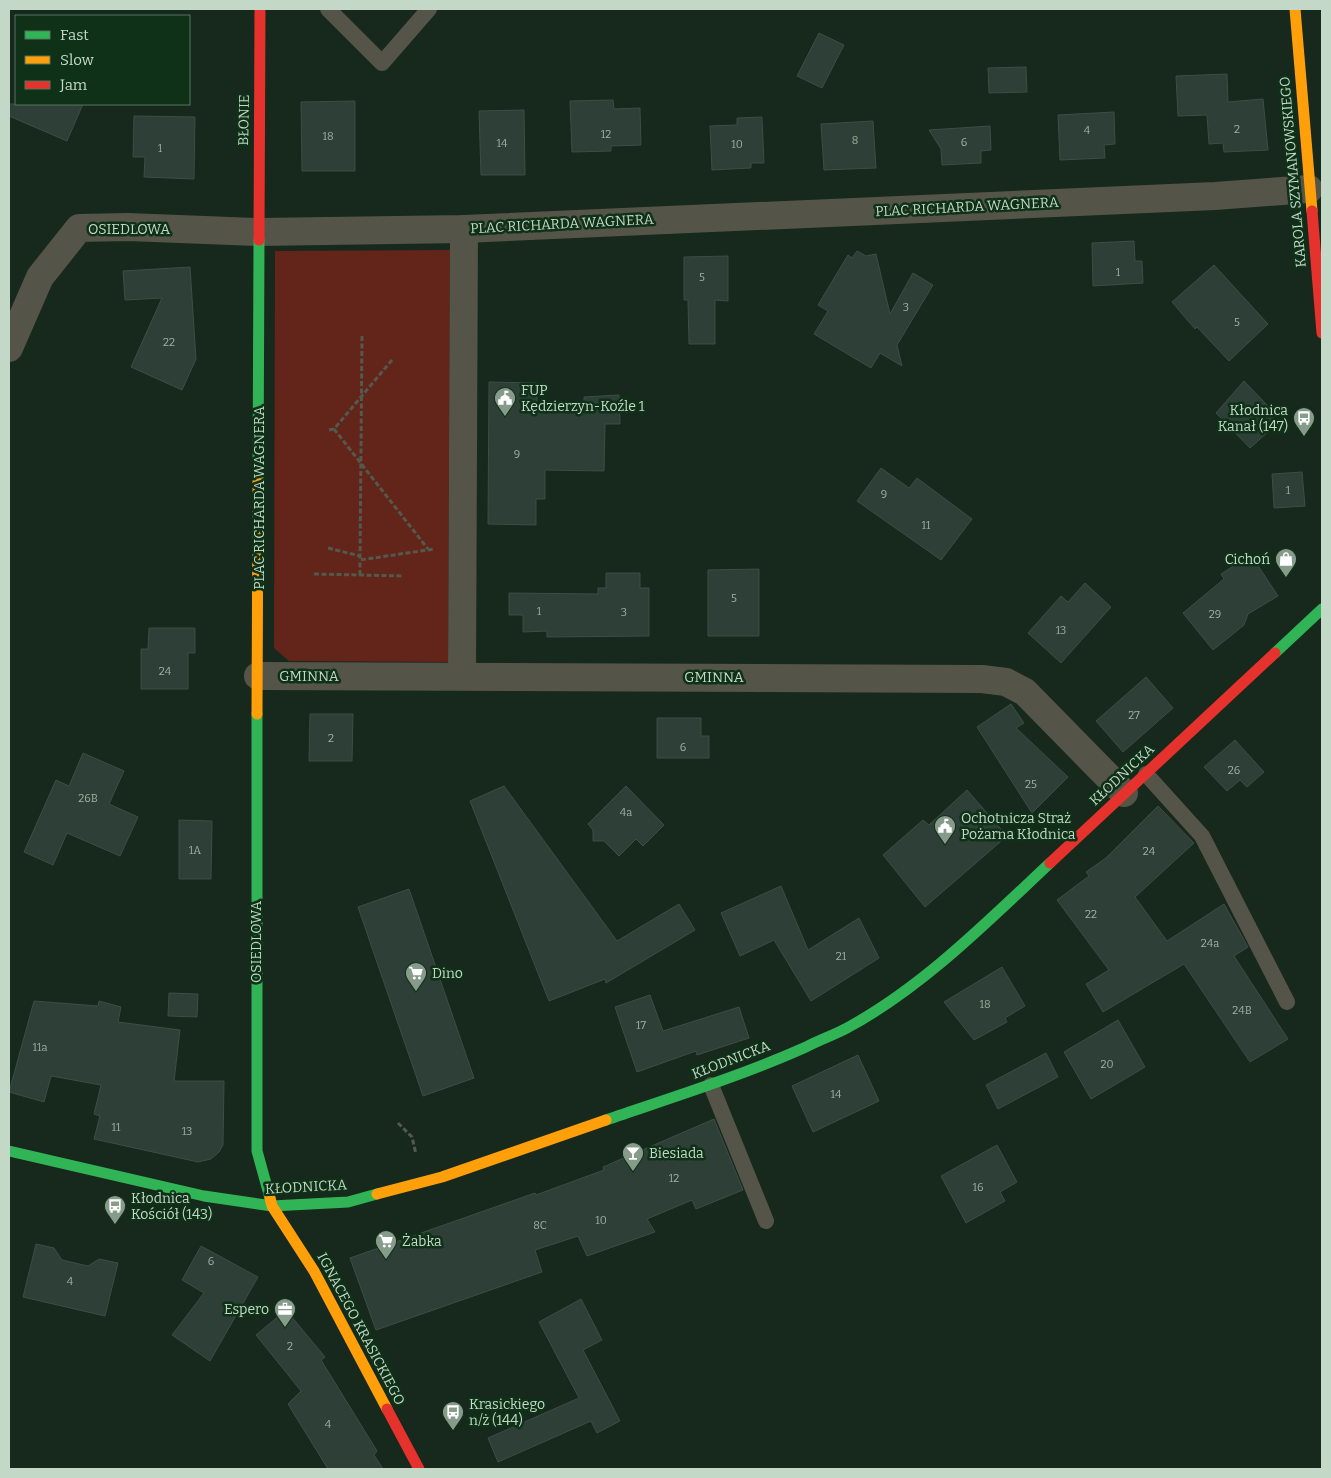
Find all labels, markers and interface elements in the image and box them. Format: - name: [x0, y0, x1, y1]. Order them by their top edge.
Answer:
- legend: [15, 15, 190, 105]
- text: Fast: [60, 26, 89, 44]
- text: Slow: [60, 51, 95, 69]
- text: Jam: [59, 76, 88, 94]
- street label: KAROLA SZYMANOWSKIEGO: [1276, 76, 1310, 268]
- street label: BŁONIE: [235, 94, 253, 146]
- house number: 2: [1234, 123, 1240, 136]
- house number: 4: [1084, 124, 1091, 137]
- house number: 12: [601, 128, 611, 141]
- house number: 18: [322, 130, 334, 143]
- house number: 8: [852, 134, 858, 147]
- house number: 6: [961, 136, 967, 149]
- house number: 14: [497, 137, 508, 150]
- house number: 10: [731, 138, 743, 151]
- house number: 1: [158, 142, 163, 155]
- street label: PLAC RICHARDA WAGNERA: [875, 194, 1059, 220]
- street label: PLAC RICHARDA WAGNERA: [470, 211, 654, 237]
- street label: OSIEDLOWA: [88, 221, 170, 238]
- house number: 1: [1116, 266, 1121, 279]
- house number: 5: [699, 271, 705, 284]
- house number: 3: [903, 301, 909, 314]
- house number: 5: [1234, 316, 1240, 329]
- house number: 22: [163, 336, 175, 349]
- place label: FUP Kędzierzyn-Koźle 1: [521, 382, 645, 415]
- public building icon: FUP Kędzierzyn-Koźle 1: [493, 386, 517, 417]
- place label: Kłodnica Kanał (147): [1218, 402, 1288, 435]
- street label: PLAC RICHARDA WAGNERA: [251, 406, 268, 590]
- bus stop icon: Kłodnica Kanał (147): [1292, 406, 1316, 437]
- house number: 9: [514, 448, 520, 461]
- house number: 1: [1286, 484, 1291, 497]
- house number: 9: [881, 488, 887, 501]
- house number: 11: [922, 519, 931, 532]
- shop icon: Cichoń: [1274, 547, 1298, 578]
- place label: Cichoń: [1225, 551, 1270, 568]
- house number: 5: [731, 592, 737, 605]
- house number: 1: [537, 605, 542, 618]
- house number: 3: [621, 606, 627, 619]
- house number: 29: [1209, 608, 1221, 621]
- house number: 13: [1056, 624, 1066, 637]
- house number: 24: [159, 665, 172, 678]
- street label: GMINNA: [279, 668, 339, 685]
- street label: GMINNA: [684, 669, 744, 686]
- house number: 27: [1128, 709, 1140, 722]
- house number: 2: [328, 732, 334, 745]
- house number: 6: [680, 741, 686, 754]
- street label: KŁODNICKA: [1086, 741, 1158, 809]
- house number: 26: [1228, 764, 1240, 777]
- house number: 25: [1025, 778, 1037, 791]
- house number: 26B: [78, 792, 98, 805]
- house number: 4a: [620, 806, 632, 819]
- place label: Ochotnicza Straż Pożarna Kłodnica: [961, 810, 1076, 843]
- public building icon: Ochotnicza Straż Pożarna Kłodnica: [933, 814, 957, 845]
- house number: 1A: [189, 844, 201, 857]
- house number: 24: [1143, 845, 1156, 858]
- street label: OSIEDLOWA: [248, 901, 265, 983]
- house number: 22: [1085, 908, 1097, 921]
- house number: 24a: [1201, 937, 1219, 950]
- house number: 21: [836, 950, 847, 963]
- supermarket icon: Dino: [404, 961, 428, 992]
- place label: Dino: [432, 965, 463, 982]
- house number: 18: [979, 998, 991, 1011]
- house number: 24B: [1232, 1004, 1252, 1017]
- house number: 17: [636, 1019, 646, 1032]
- street label: KŁODNICKA: [690, 1037, 772, 1083]
- house number: 11a: [33, 1041, 47, 1054]
- house number: 20: [1100, 1058, 1114, 1071]
- house number: 14: [831, 1088, 842, 1101]
- house number: 11: [112, 1121, 121, 1134]
- house number: 13: [182, 1125, 192, 1138]
- bar icon: Biesiada: [621, 1141, 645, 1172]
- place label: Biesiada: [649, 1145, 704, 1162]
- house number: 12: [669, 1172, 679, 1185]
- street label: KŁODNICKA: [265, 1176, 347, 1198]
- house number: 16: [973, 1181, 983, 1194]
- place label: Kłodnica Kościół (143): [131, 1190, 212, 1223]
- bus stop icon: Kłodnica Kościół (143): [103, 1194, 127, 1225]
- house number: 10: [595, 1214, 607, 1227]
- house number: 8C: [533, 1219, 547, 1232]
- supermarket icon: Żabka: [374, 1229, 398, 1260]
- place label: Żabka: [402, 1233, 442, 1250]
- street label: IGNACEGO KRASICKIEGO: [314, 1250, 408, 1408]
- house number: 6: [208, 1255, 214, 1268]
- house number: 4: [67, 1275, 74, 1288]
- office icon: Espero: [273, 1297, 297, 1328]
- place label: Espero: [224, 1301, 269, 1318]
- house number: 2: [287, 1340, 293, 1353]
- place label: Krasickiego n/ż (144): [469, 1396, 545, 1429]
- bus stop icon: Krasickiego n/ż (144): [441, 1400, 465, 1431]
- house number: 4: [325, 1418, 332, 1431]

